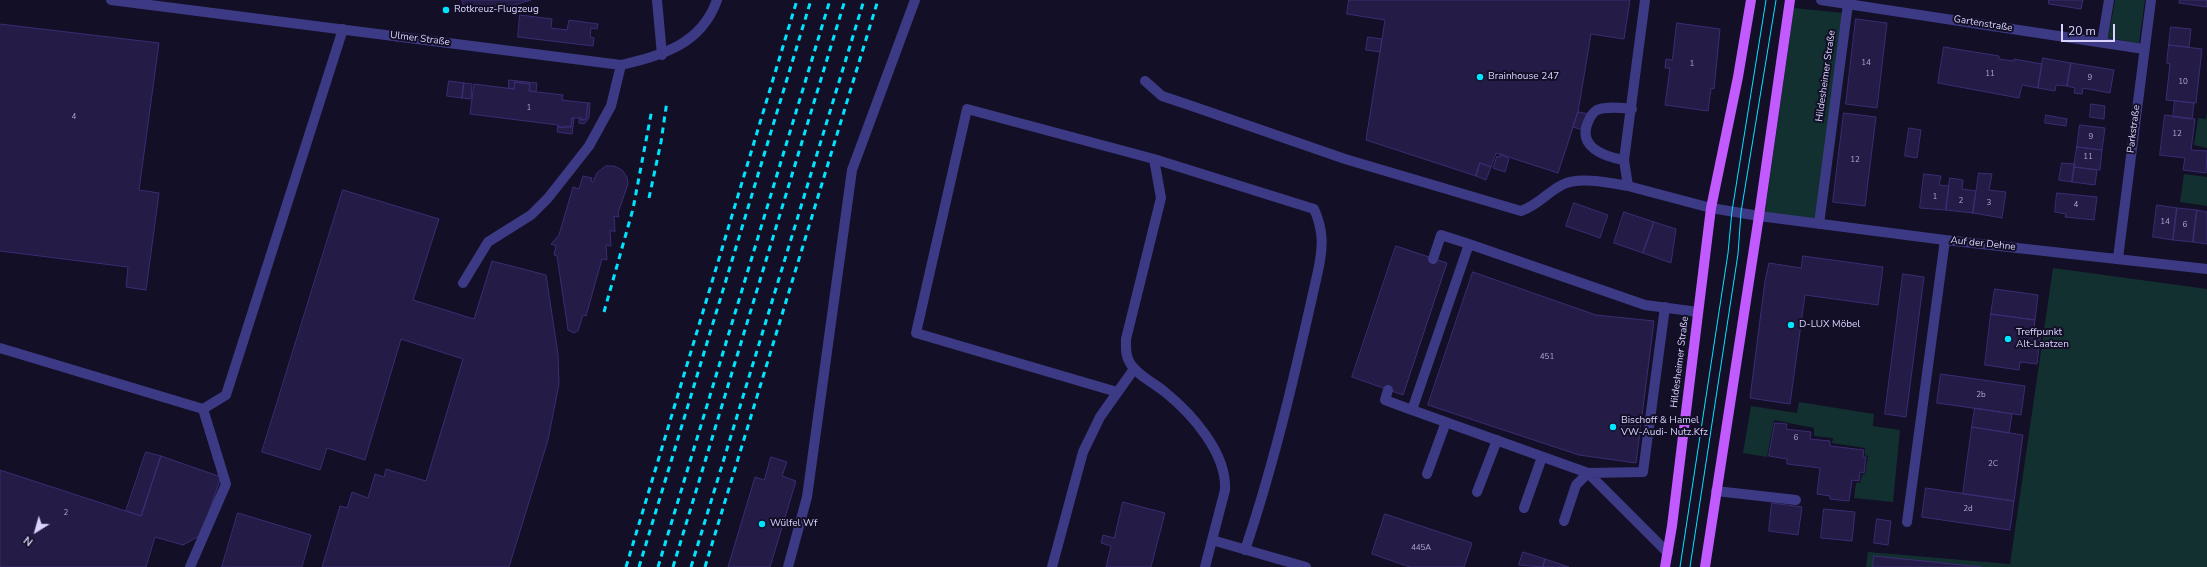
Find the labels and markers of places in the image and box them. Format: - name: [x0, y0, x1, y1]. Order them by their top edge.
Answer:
- place label: Rotkreuz-Flugzeug: [454, 4, 539, 16]
- marker: Rotkreuz-Flugzeug: [441, 5, 451, 15]
- place label: Brainhouse 247: [1488, 71, 1559, 83]
- marker: Brainhouse 247: [1475, 72, 1485, 82]
- place label: D-LUX Möbel: [1799, 319, 1860, 331]
- marker: D-LUX Möbel: [1786, 320, 1796, 330]
- place label: Treffpunkt Alt-Laatzen: [2016, 327, 2069, 350]
- marker: Treffpunkt Alt-Laatzen: [2003, 334, 2013, 344]
- place label: Bischoff & Hamel VW-Audi- Nutz.Kfz: [1621, 415, 1708, 438]
- marker: Bischoff & Hamel VW-Audi- Nutz.Kfz: [1608, 422, 1618, 432]
- place label: Wülfel Wf: [770, 518, 817, 530]
- marker: Wülfel Wf: [757, 519, 767, 529]

